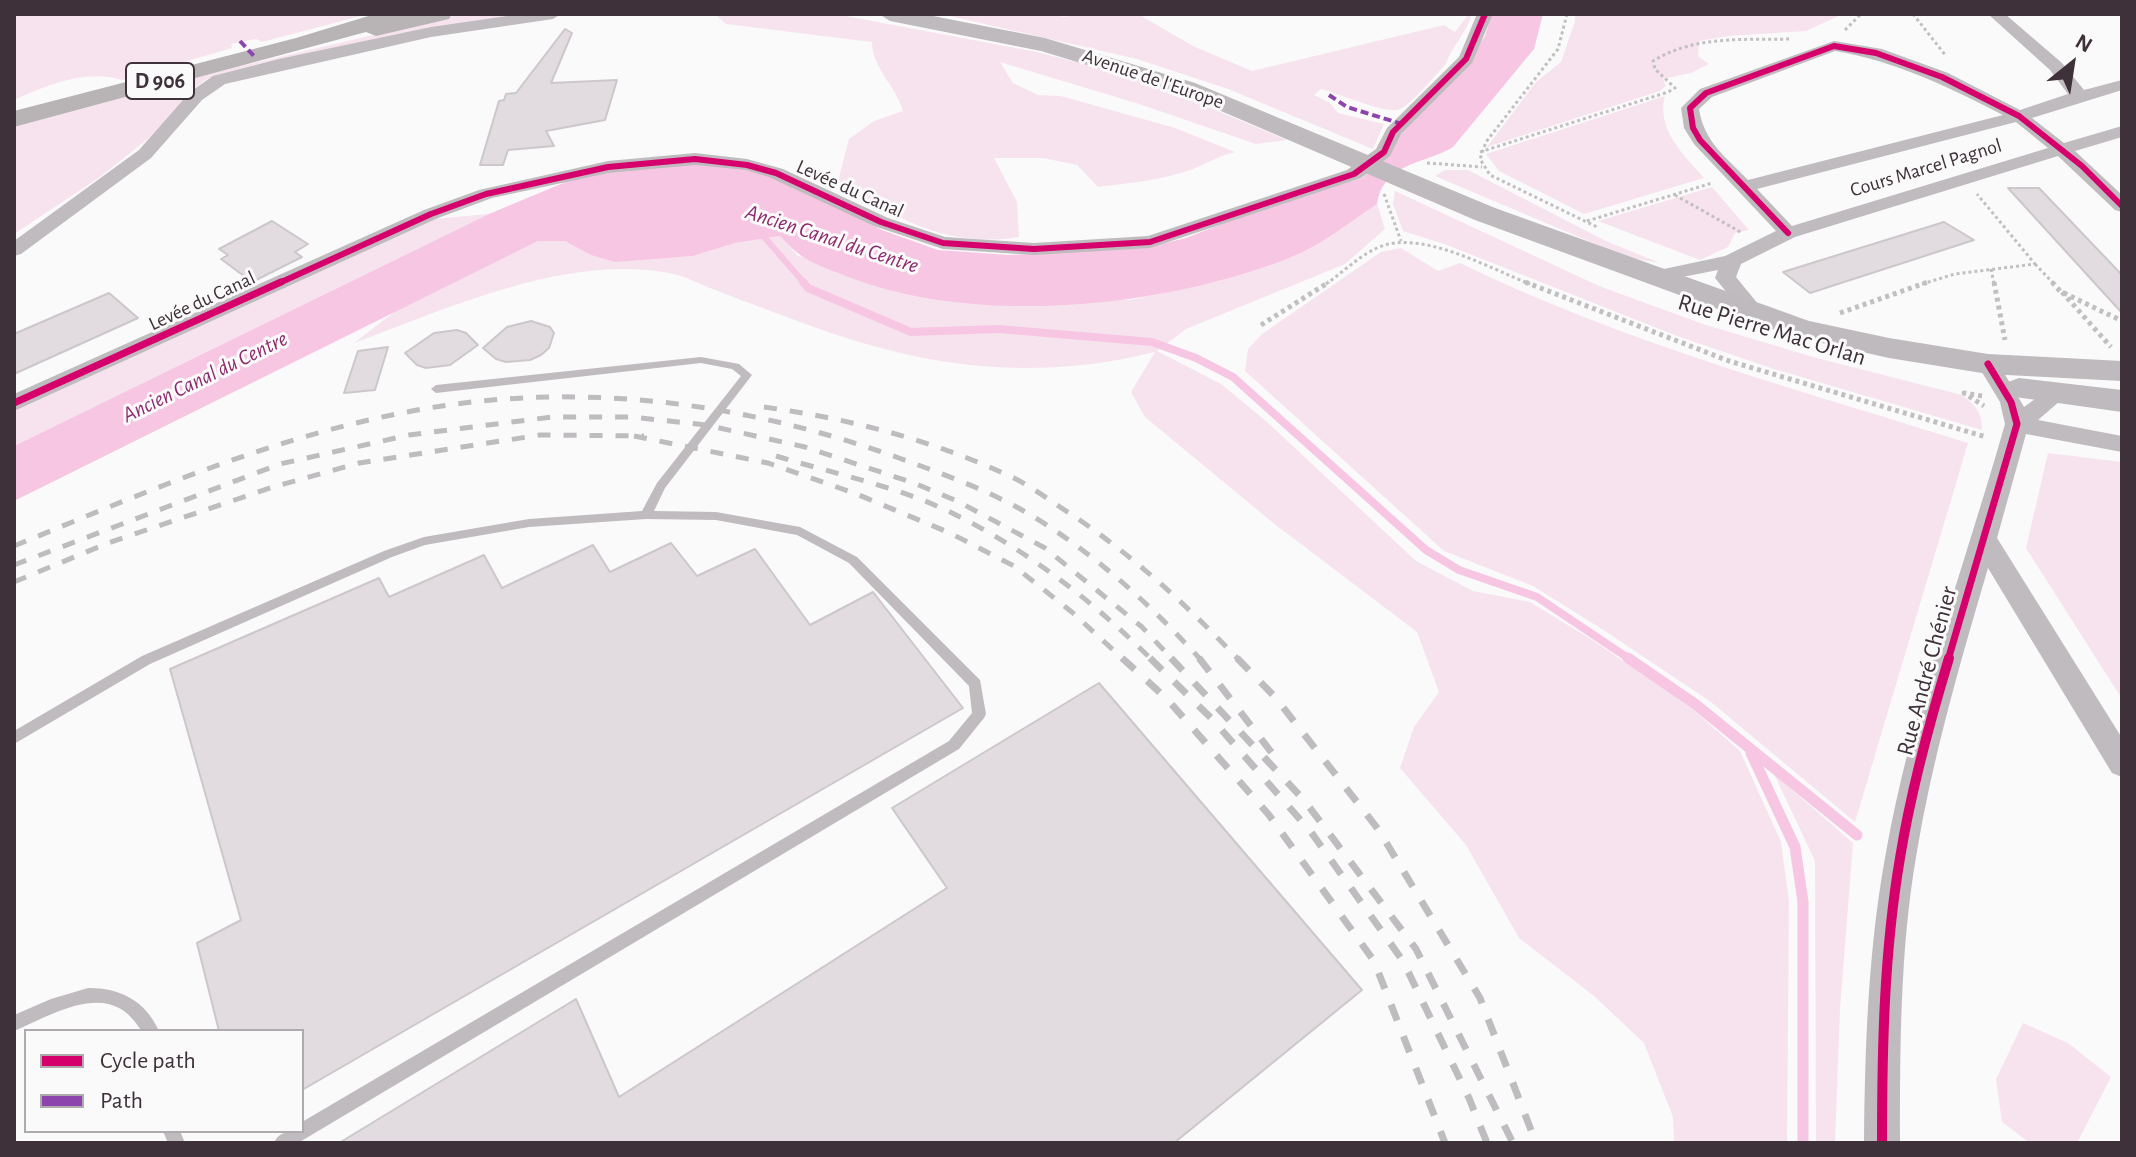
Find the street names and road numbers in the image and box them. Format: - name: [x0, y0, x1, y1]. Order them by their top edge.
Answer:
- street label: Avenue de l'Europe: [1079, 44, 1227, 114]
- road number: D 906: [126, 63, 194, 99]
- street label: Cours Marcel Pagnol: [1847, 134, 2005, 202]
- street label: Levée du Canal: [793, 155, 907, 223]
- street label: Levée du Canal: [145, 266, 259, 336]
- street label: Rue Pierre Mac Orlan: [1675, 288, 1869, 372]
- street label: Rue André Chénier: [1891, 583, 1963, 759]

